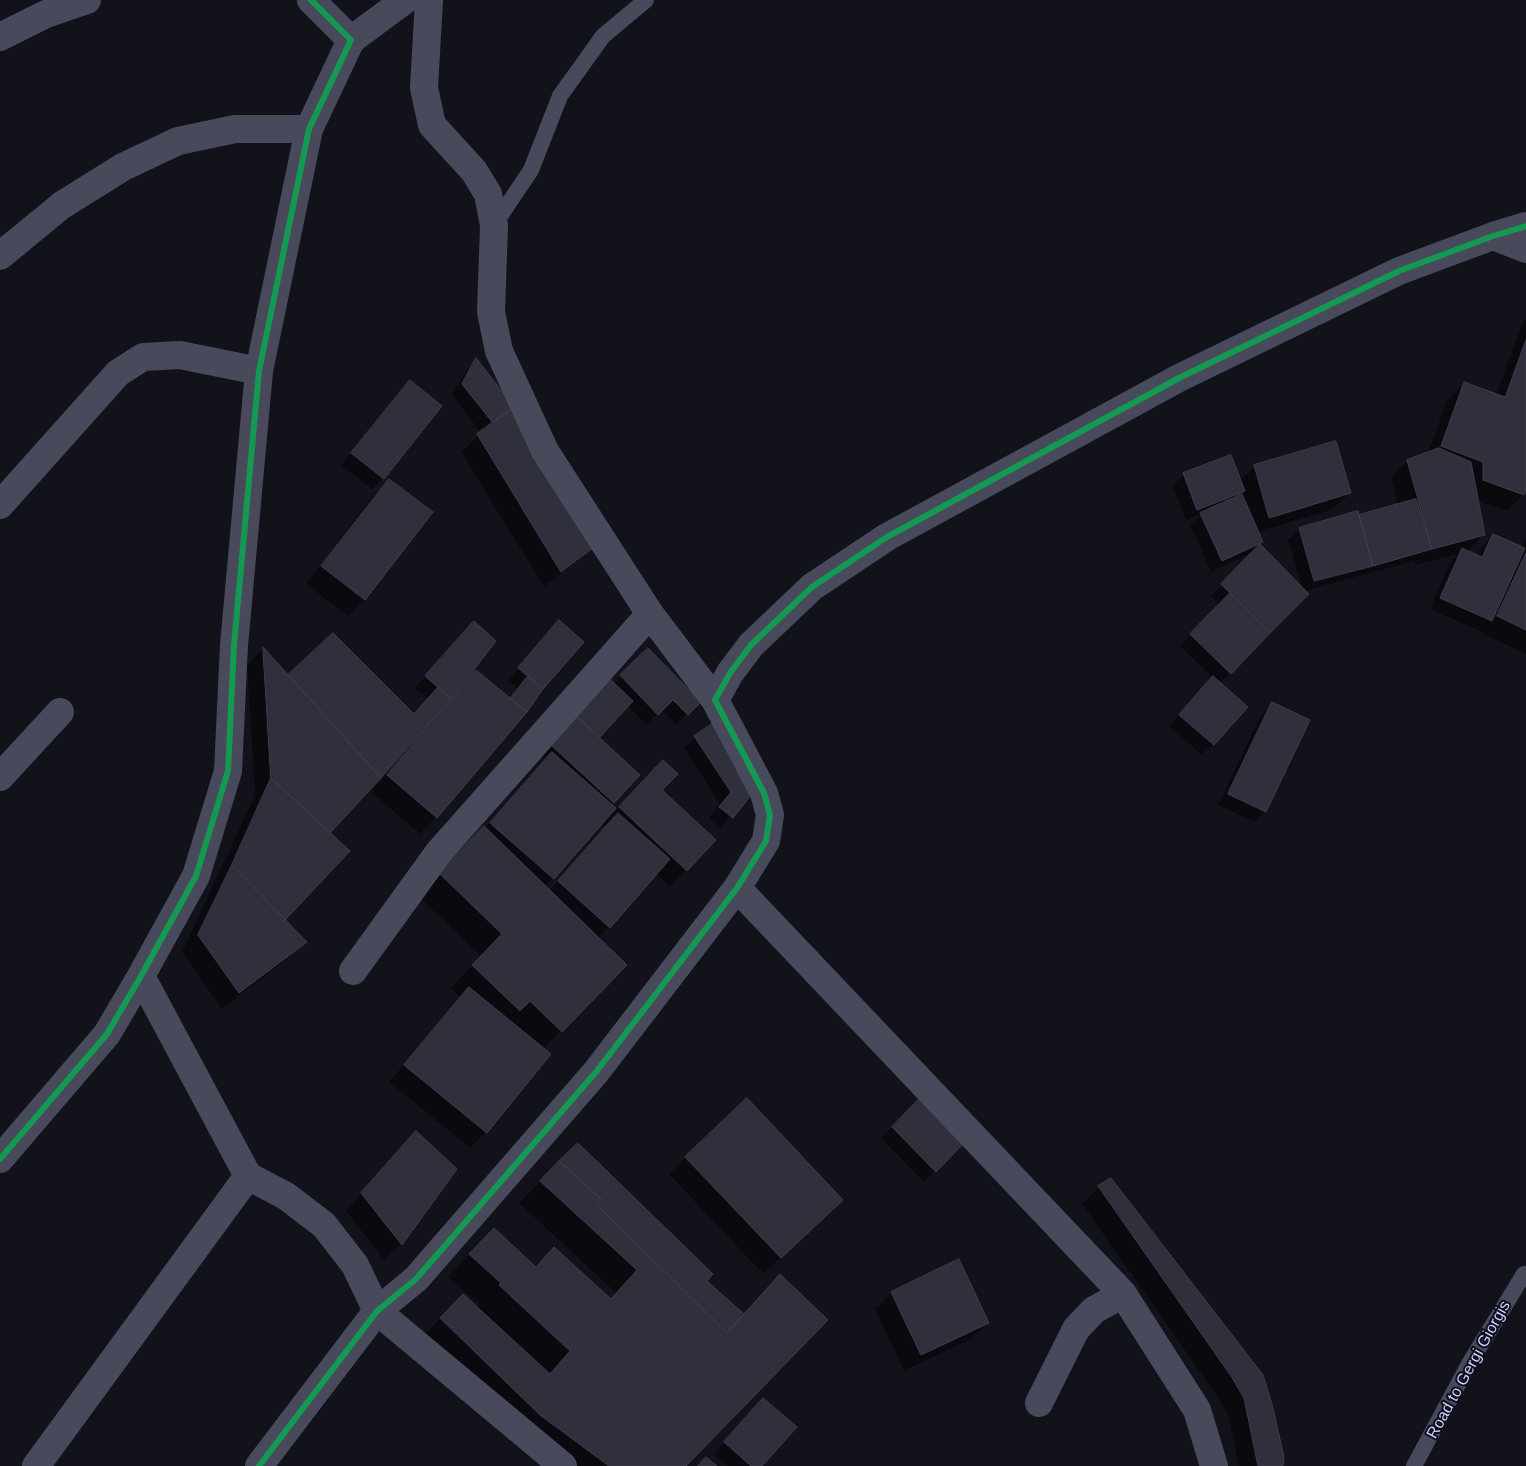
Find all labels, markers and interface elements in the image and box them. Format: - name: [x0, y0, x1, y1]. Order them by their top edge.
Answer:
- street label: Road to Gergi Giorgis: [1423, 1298, 1515, 1442]

